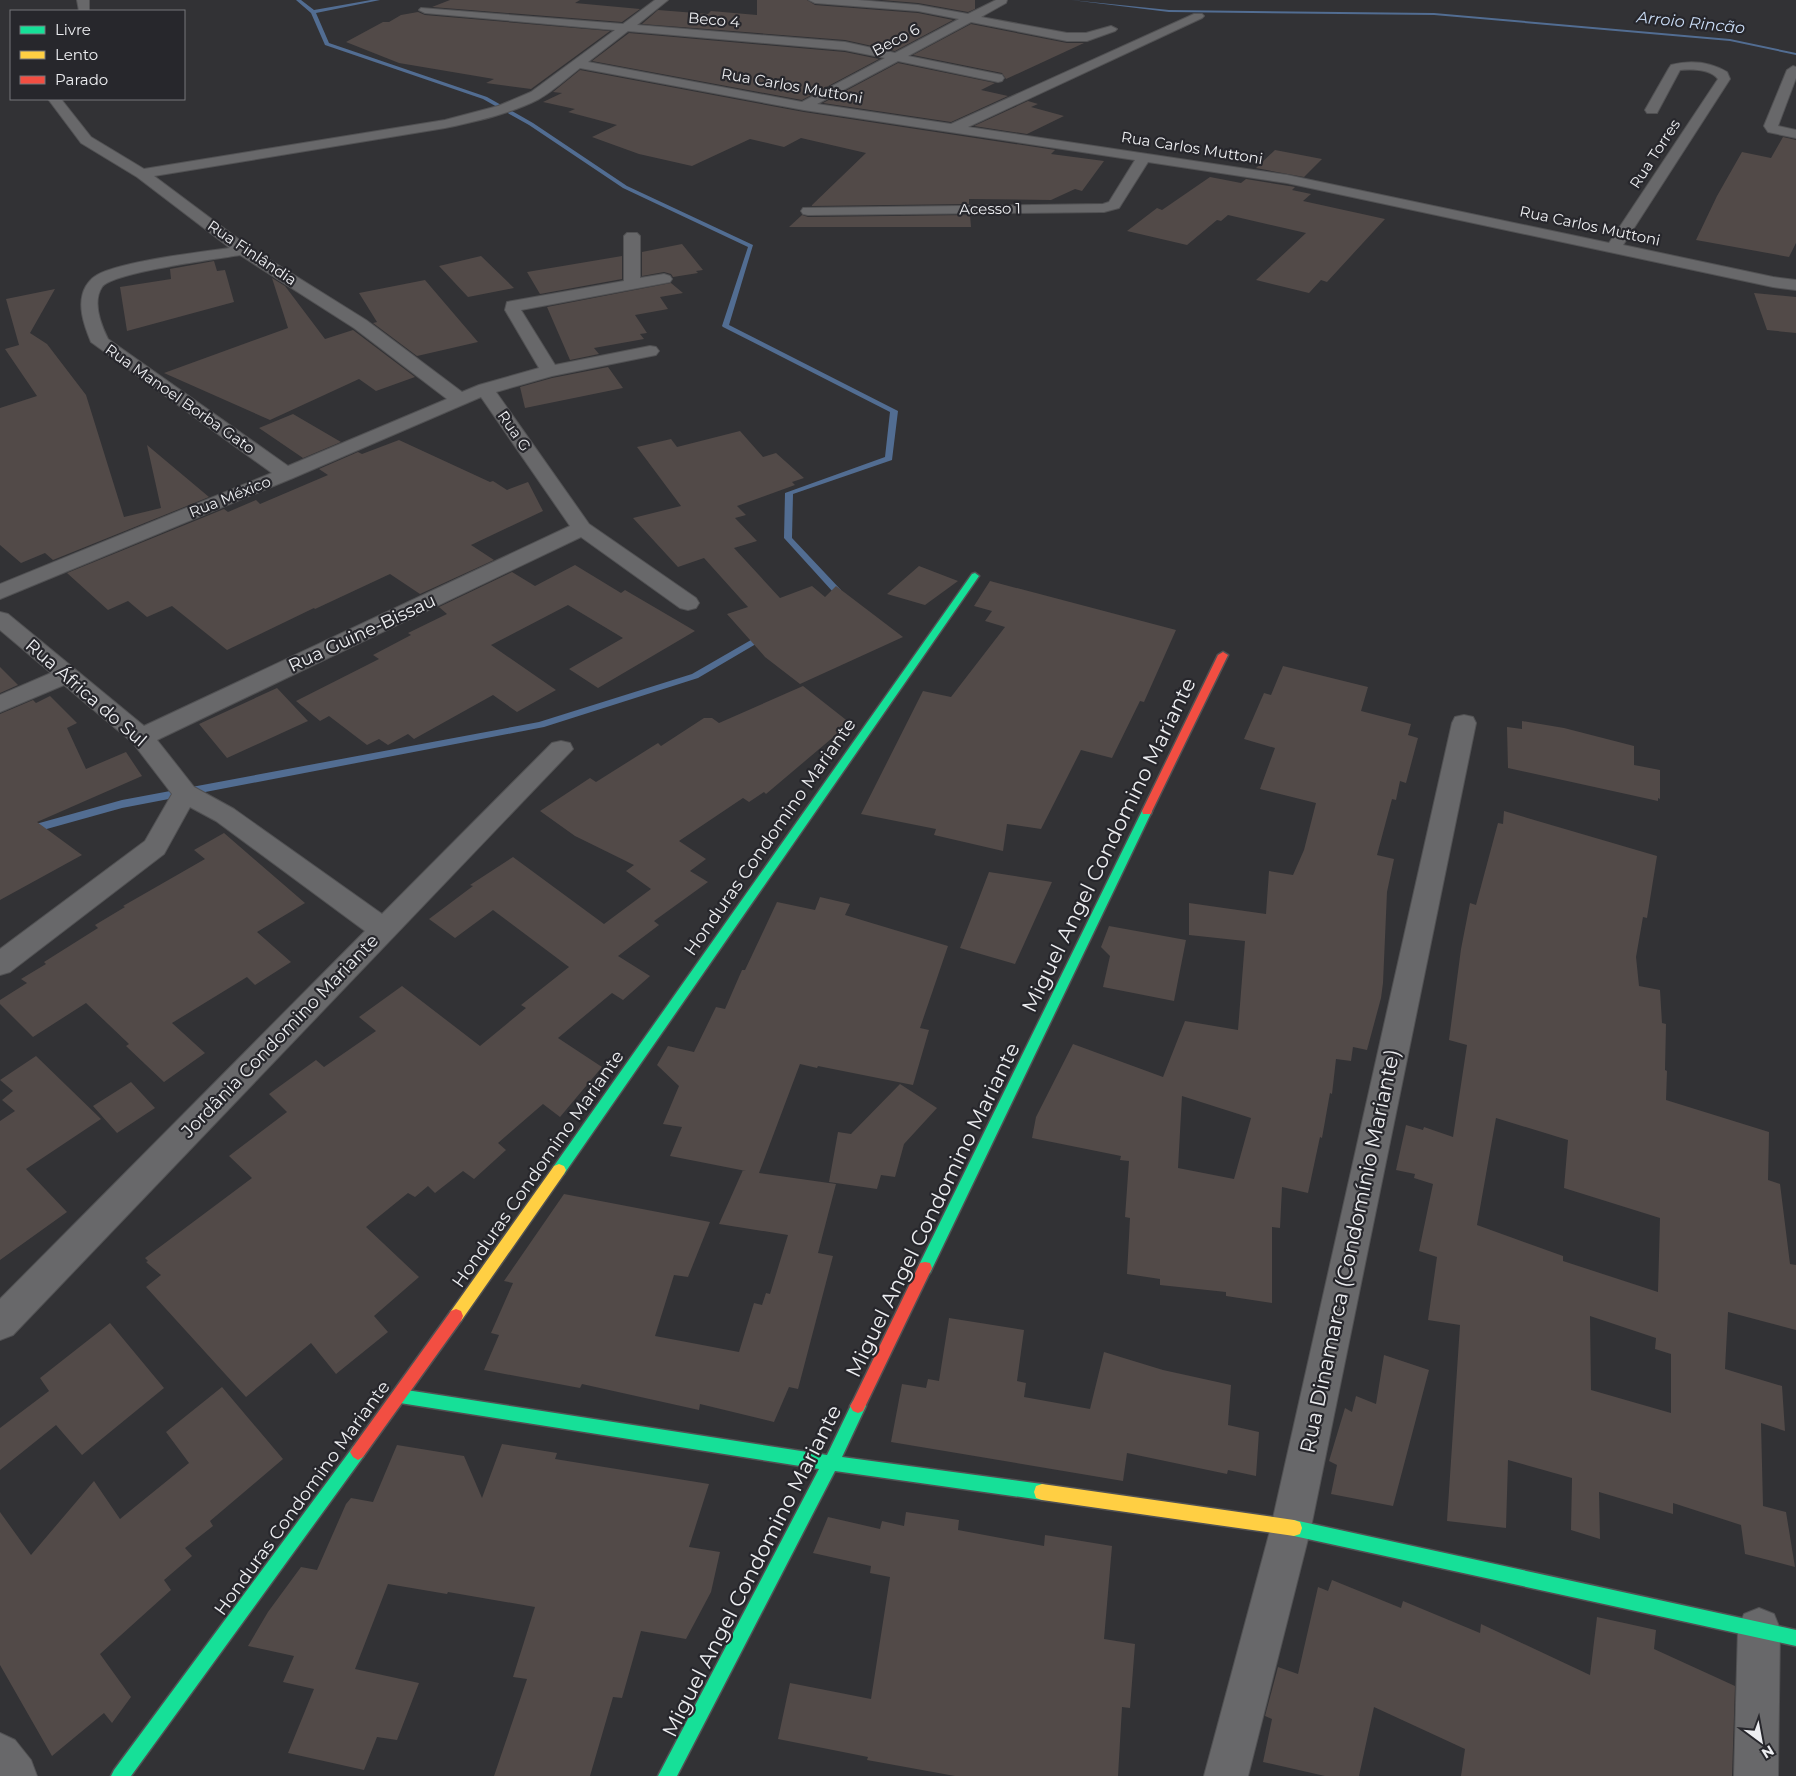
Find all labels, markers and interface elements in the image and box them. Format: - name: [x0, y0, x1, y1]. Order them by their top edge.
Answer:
- water label: Arroio Rincão: [1635, 7, 1746, 38]
- street label: Beco 4: [687, 8, 741, 31]
- legend: [10, 10, 185, 100]
- street label: Beco 6: [869, 19, 923, 60]
- text: Livre: [55, 20, 91, 39]
- text: Lento: [55, 45, 98, 64]
- street label: Rua Carlos Muttoni: [720, 64, 864, 107]
- text: Parado: [55, 70, 108, 89]
- street label: Rua Torres: [1625, 115, 1684, 192]
- street label: Rua Carlos Muttoni: [1120, 127, 1264, 168]
- street label: Acesso 1: [959, 198, 1021, 219]
- street label: Rua Carlos Muttoni: [1518, 201, 1662, 250]
- street label: Rua Finlândia: [204, 216, 300, 289]
- street label: Rua Manoel Borba Gato: [102, 340, 259, 458]
- street label: Rua G: [494, 407, 535, 455]
- street label: Rua México: [186, 472, 274, 522]
- street label: Rua Guine-Bissau: [285, 589, 439, 677]
- street label: Rua África do Sul: [21, 634, 151, 752]
- street label: Miguel Angel Condomino Mariante: [1016, 673, 1201, 1016]
- street label: Honduras Condomino Mariante: [679, 714, 861, 960]
- street label: Jordânia Condomino Mariante: [176, 930, 383, 1143]
- street label: Miguel Angel Condomino Mariante: [840, 1038, 1025, 1381]
- street label: Honduras Condomino Mariante: [447, 1046, 629, 1292]
- street label: Rua Dinamarca (Condomínio Mariante): [1294, 1047, 1405, 1455]
- street label: Honduras Condomino Mariante: [209, 1376, 395, 1620]
- street label: Miguel Angel Condomino Mariante: [657, 1401, 847, 1741]
- north arrow: [1736, 1716, 1786, 1766]
- text: N: [1758, 1741, 1777, 1763]

